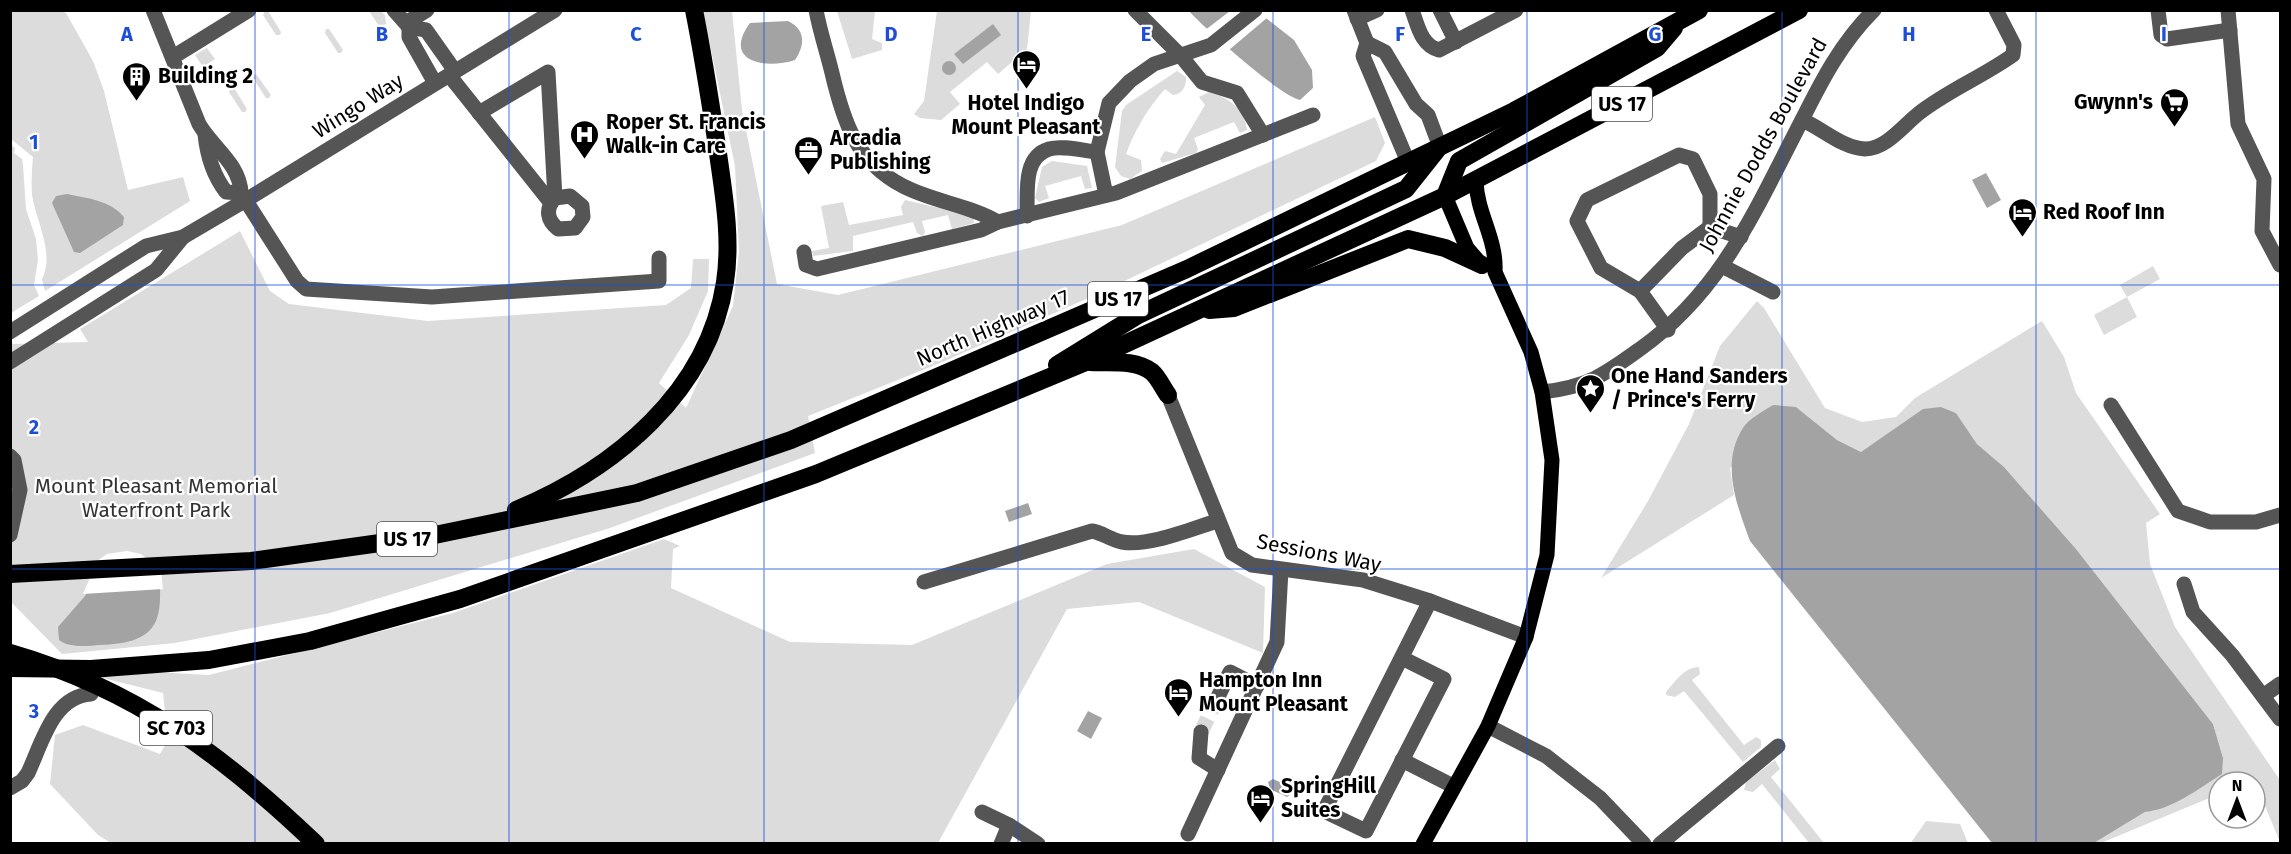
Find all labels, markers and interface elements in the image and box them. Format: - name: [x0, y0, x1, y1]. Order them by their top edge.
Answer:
- text: A: [120, 22, 134, 46]
- text: B: [376, 22, 388, 46]
- text: C: [630, 22, 642, 46]
- text: D: [884, 22, 898, 46]
- text: E: [1141, 22, 1151, 46]
- text: F: [1395, 22, 1405, 46]
- text: G: [1649, 22, 1661, 46]
- text: H: [1902, 22, 1916, 46]
- text: I: [2161, 22, 2167, 46]
- street label: Johnnie Dodds Boulevard: [1693, 33, 1833, 257]
- hotel icon: Hotel Indigo Mount Pleasant: [1010, 48, 1042, 90]
- building icon: Building 2: [121, 60, 153, 102]
- place label: Building 2: [158, 63, 253, 89]
- street label: Wingo Way: [308, 68, 409, 144]
- supermarket icon: Gwynn's: [2158, 86, 2190, 128]
- road number: US 17: [1592, 87, 1652, 121]
- place label: Gwynn's: [2074, 89, 2153, 115]
- place label: Hotel Indigo Mount Pleasant: [952, 90, 1101, 140]
- place label: Roper St. Francis Walk-in Care: [606, 109, 766, 159]
- hospital icon: Roper St. Francis Walk-in Care: [569, 118, 601, 160]
- place label: Arcadia Publishing: [829, 125, 931, 175]
- text: 1: [29, 130, 39, 154]
- office icon: Arcadia Publishing: [793, 134, 825, 176]
- hotel icon: Red Roof Inn: [2006, 196, 2038, 238]
- place label: Red Roof Inn: [2043, 199, 2165, 225]
- road number: US 17: [1088, 282, 1148, 316]
- street label: North Highway 17: [913, 284, 1073, 372]
- place label: One Hand Sanders / Prince's Ferry: [1611, 363, 1788, 413]
- place icon: One Hand Sanders / Prince's Ferry: [1574, 372, 1606, 414]
- text: 2: [29, 415, 39, 439]
- park label: Mount Pleasant Memorial Waterfront Park: [35, 473, 277, 523]
- road number: US 17: [377, 522, 437, 556]
- street label: Sessions Way: [1255, 528, 1384, 578]
- place label: Hampton Inn Mount Pleasant: [1199, 667, 1349, 717]
- hotel icon: Hampton Inn Mount Pleasant: [1162, 676, 1194, 718]
- text: 3: [28, 699, 39, 723]
- road number: SC 703: [140, 711, 212, 745]
- north arrow: [2207, 770, 2267, 830]
- place label: SpringHill Suites: [1281, 773, 1377, 823]
- text: N: [2232, 776, 2242, 795]
- hotel icon: SpringHill Suites: [1244, 782, 1276, 824]

